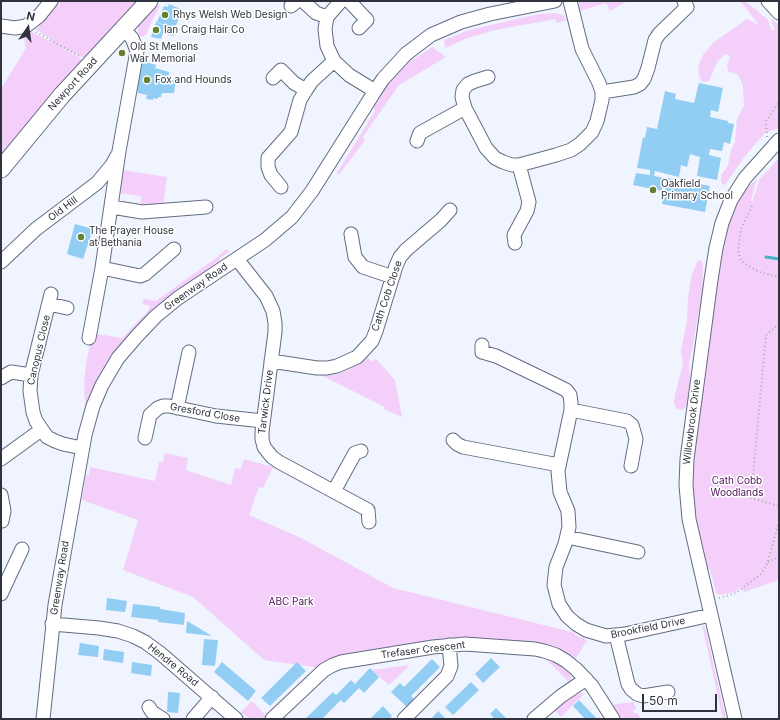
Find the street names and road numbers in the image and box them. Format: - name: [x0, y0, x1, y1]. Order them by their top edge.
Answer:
- street label: Newport Road: [46, 55, 100, 113]
- street label: Old Hill: [46, 194, 80, 224]
- street label: Cath Cob Close: [369, 259, 405, 333]
- street label: Greenway Road: [162, 261, 230, 313]
- street label: Canopus Close: [25, 314, 53, 386]
- street label: Tarwick Drive: [256, 369, 276, 435]
- street label: Willowbrook Drive: [681, 379, 703, 465]
- street label: Gresford Close: [169, 401, 241, 425]
- street label: Greenway Road: [48, 540, 72, 616]
- street label: Brookfield Drive: [610, 615, 686, 641]
- street label: Trefaser Crescent: [380, 639, 466, 661]
- street label: Hendre Road: [145, 641, 201, 689]

